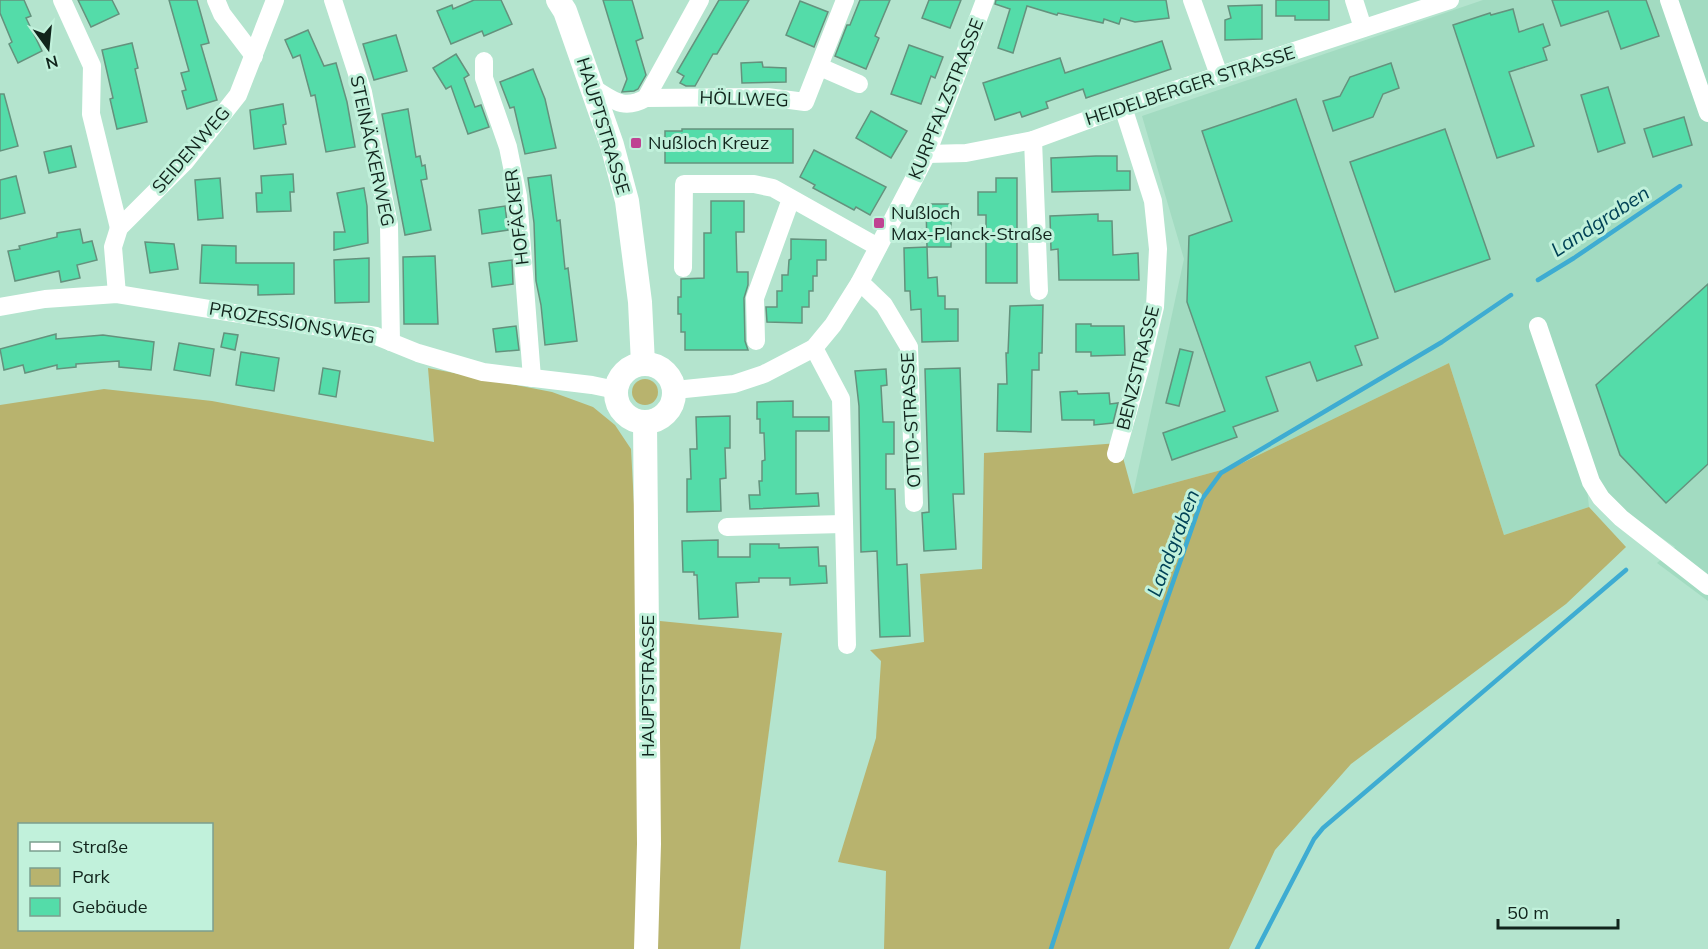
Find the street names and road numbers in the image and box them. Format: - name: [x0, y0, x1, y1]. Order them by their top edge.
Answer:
- street label: KURPFALZSTRASSE: [903, 15, 988, 183]
- street label: HEIDELBERGER STRASSE: [1082, 41, 1298, 130]
- street label: HAUPTSTRASSE: [572, 55, 635, 197]
- street label: STEINÄCKERWEG: [345, 73, 400, 228]
- street label: HÖLLWEG: [699, 85, 789, 112]
- street label: SEIDENWEG: [147, 102, 235, 198]
- street label: HOFÄCKER: [499, 168, 534, 266]
- street label: PROZESSIONSWEG: [207, 297, 377, 348]
- street label: BENZSTRASSE: [1111, 303, 1164, 432]
- street label: OTTO-STRASSE: [895, 352, 926, 488]
- street label: HAUPTSTRASSE: [636, 615, 659, 757]

